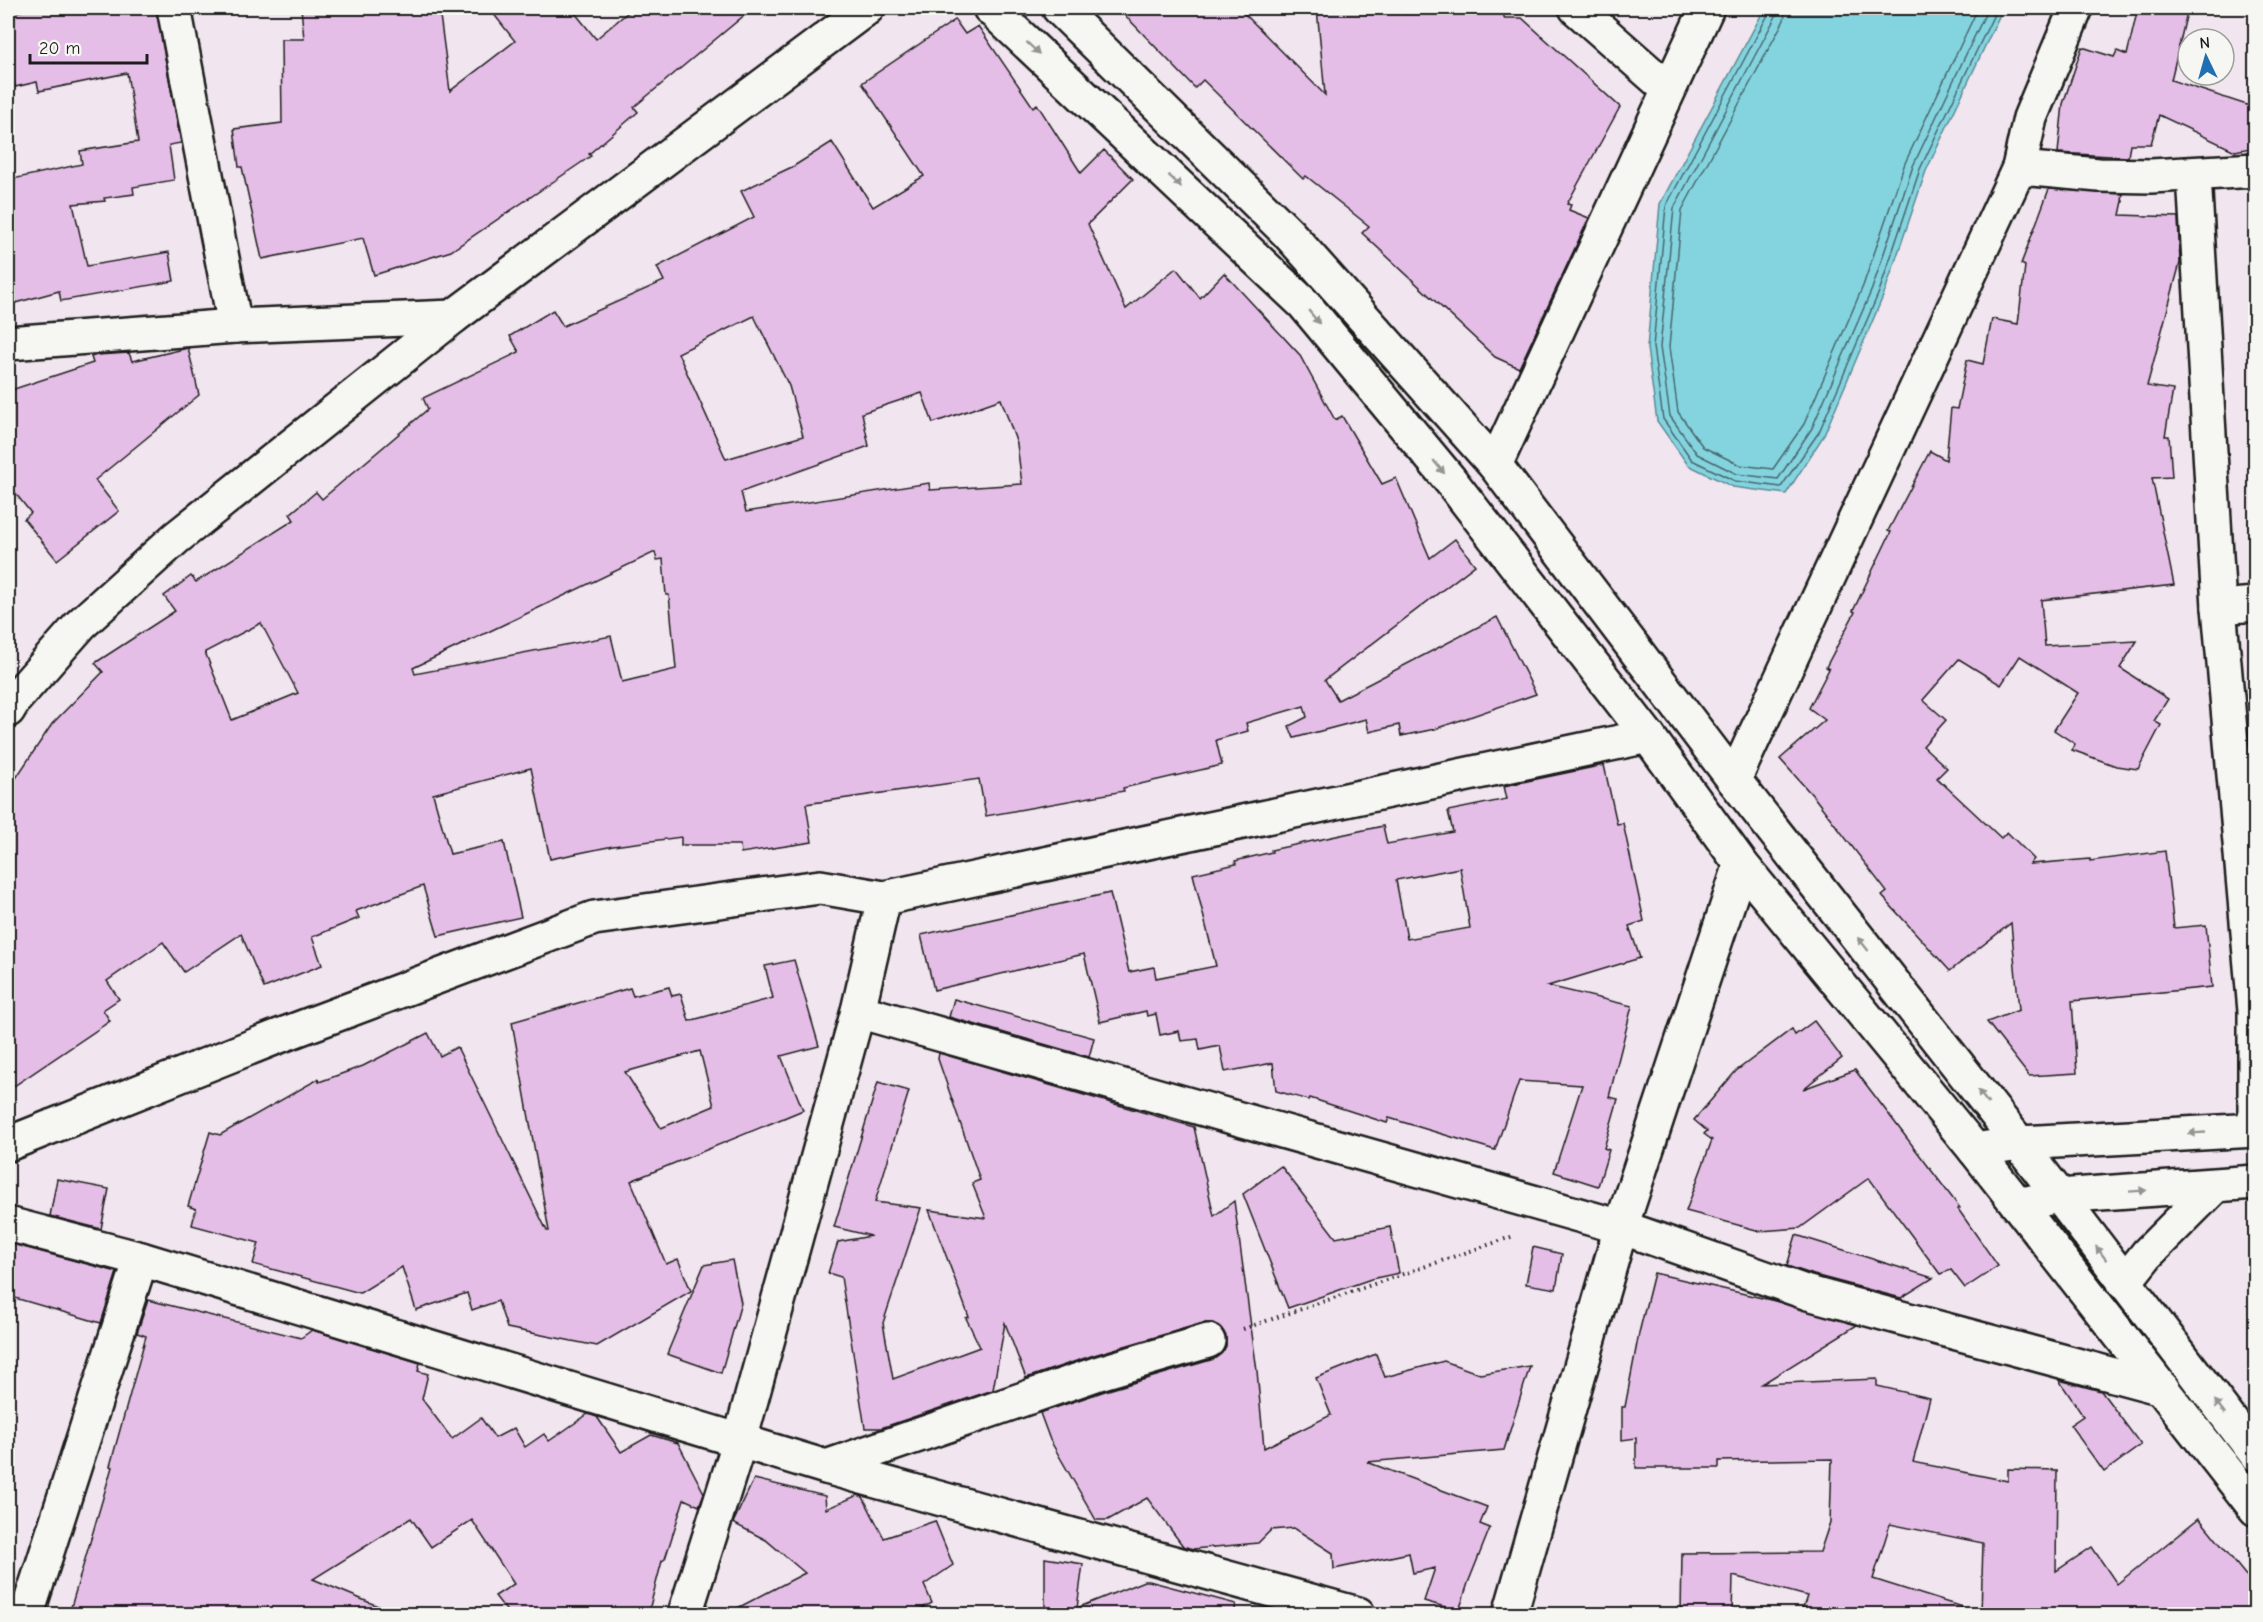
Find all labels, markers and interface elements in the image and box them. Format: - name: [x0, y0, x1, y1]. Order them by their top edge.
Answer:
- scale bar: [30, 27, 147, 65]
- north arrow: [2176, 27, 2236, 87]
- text: N: [2199, 34, 2211, 52]
- text: 20 m: [39, 38, 80, 59]
- one-way arrow: [1025, 40, 1039, 54]
- one-way arrow: [1167, 174, 1181, 188]
- one-way arrow: [1308, 309, 1321, 325]
- one-way arrow: [1432, 459, 1445, 474]
- one-way arrow: [1856, 936, 1869, 952]
- one-way arrow: [1977, 1090, 1989, 1105]
- one-way arrow: [2188, 1128, 2207, 1138]
- one-way arrow: [2128, 1186, 2147, 1195]
- one-way arrow: [2095, 1245, 2107, 1261]
- one-way arrow: [2214, 1400, 2226, 1415]

